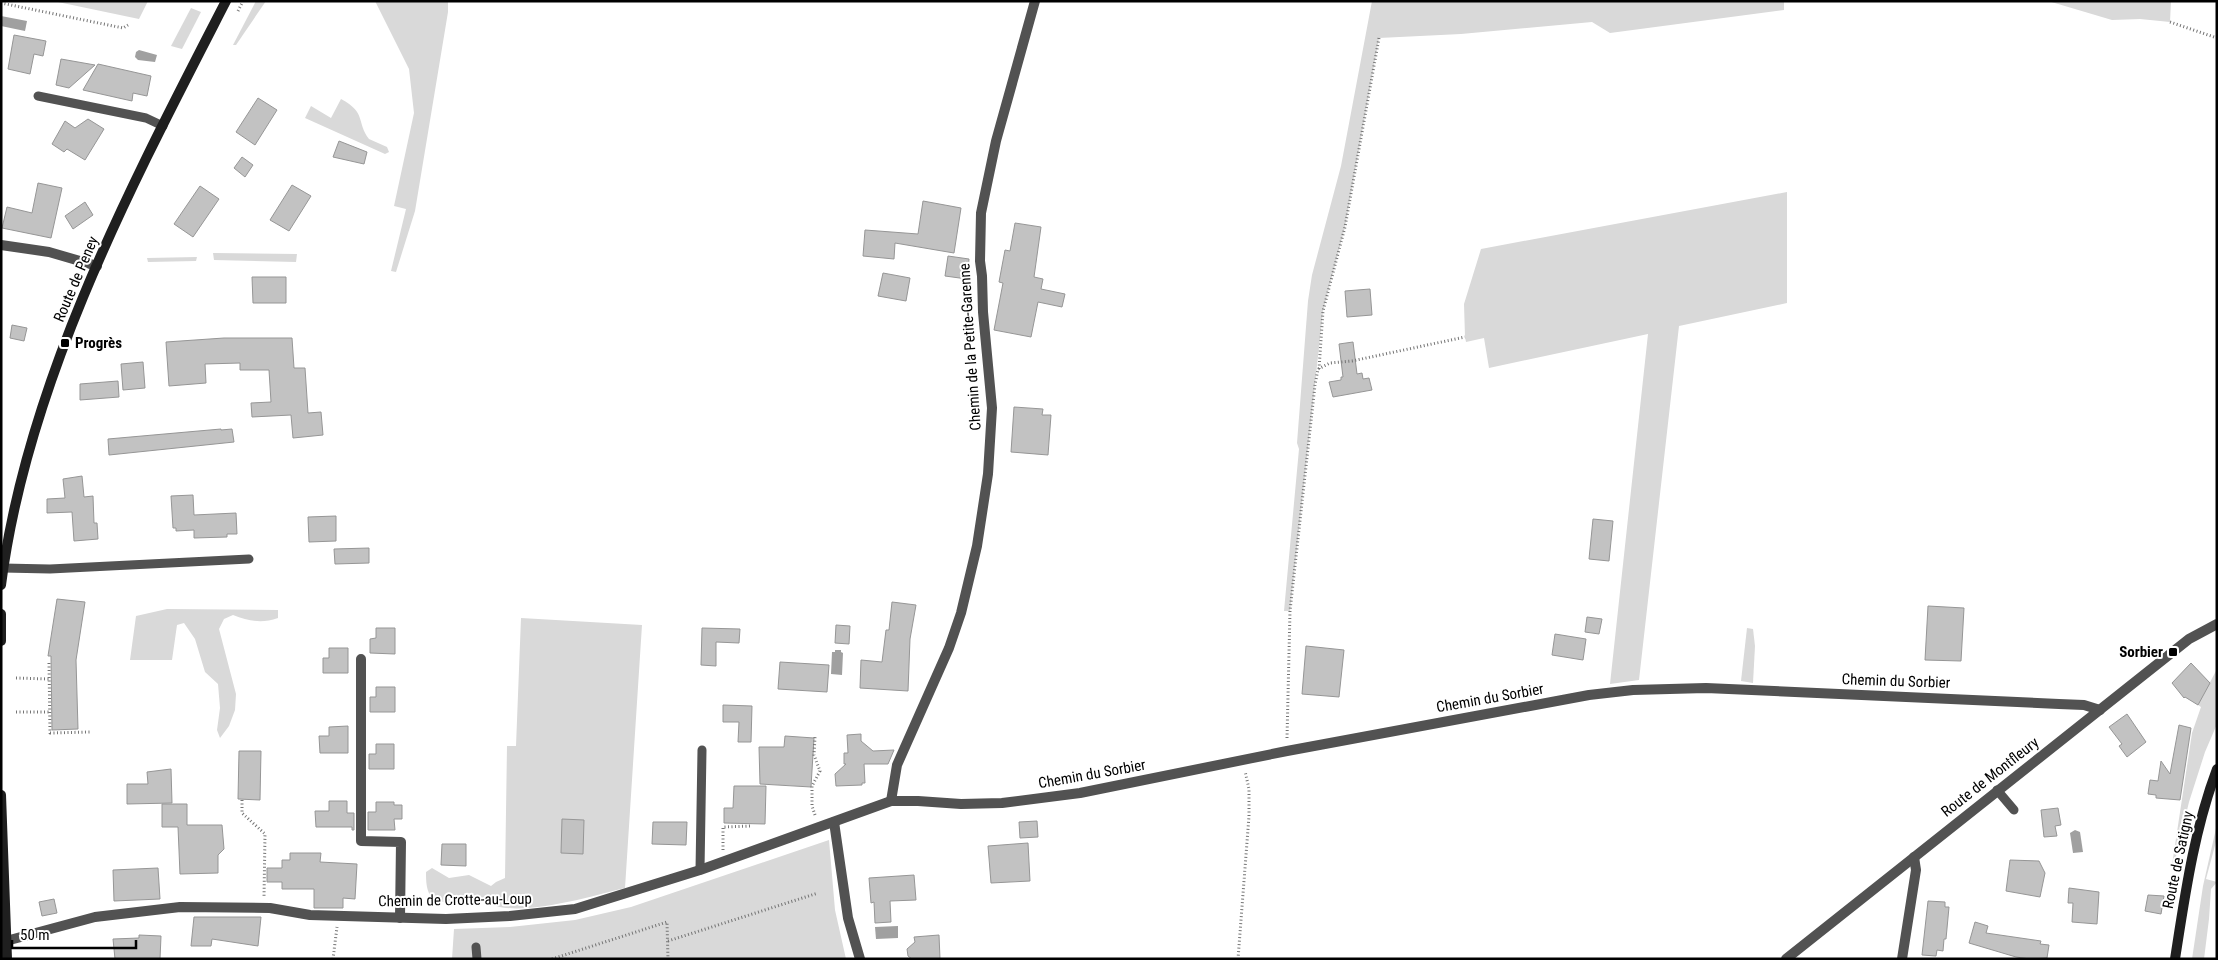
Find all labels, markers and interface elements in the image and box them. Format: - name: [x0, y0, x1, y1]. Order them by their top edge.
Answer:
- street label: Route de Peney: [50, 233, 102, 325]
- street label: Chemin de la Petite-Garenne: [955, 263, 985, 431]
- place label: Progrès: [75, 334, 122, 352]
- marker: Progrès: [59, 337, 71, 349]
- place label: Sorbier: [2119, 643, 2163, 661]
- marker: Sorbier: [2167, 646, 2179, 658]
- street label: Chemin du Sorbier: [1841, 670, 1951, 692]
- street label: Chemin du Sorbier: [1435, 680, 1545, 716]
- street label: Route de Montfleury: [1938, 733, 2042, 821]
- street label: Chemin du Sorbier: [1037, 756, 1147, 792]
- street label: Route de Satigny: [2159, 810, 2197, 910]
- street label: Chemin de Crotte-au-Loup: [378, 890, 532, 910]
- scale bar: [12, 918, 136, 950]
- text: 50 m: [20, 926, 50, 944]

